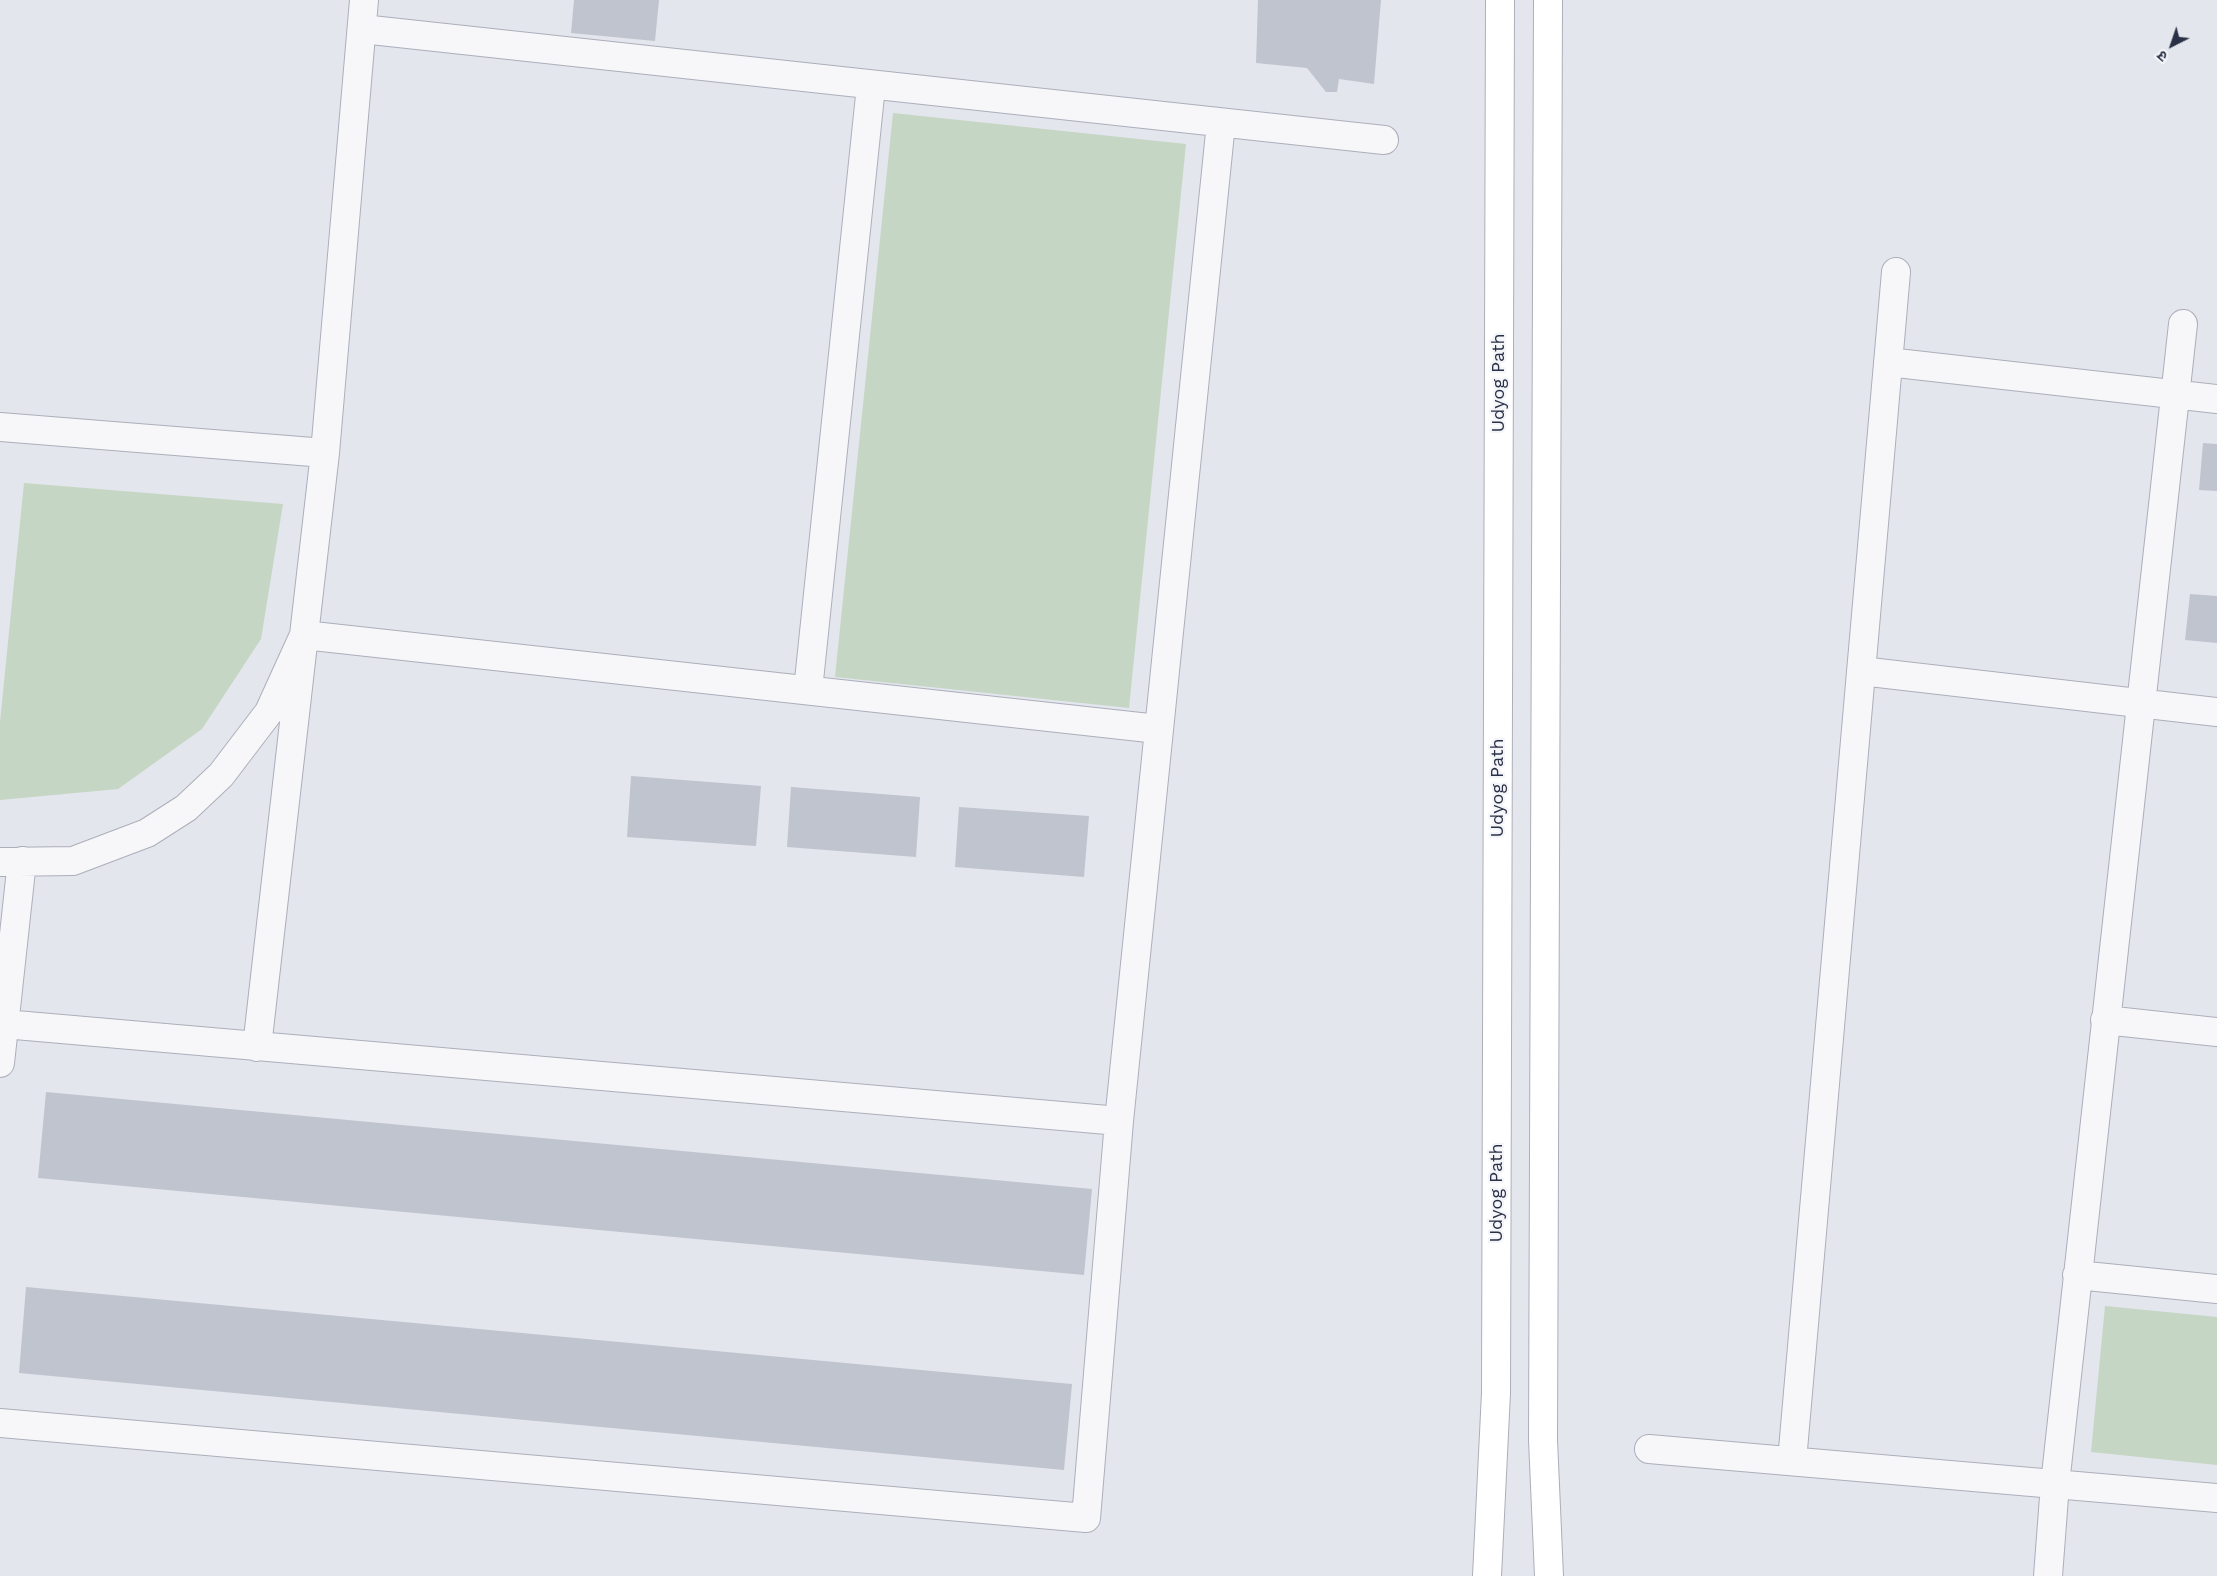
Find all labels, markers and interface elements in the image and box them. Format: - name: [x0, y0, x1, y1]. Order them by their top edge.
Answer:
- north arrow: [2147, 20, 2197, 70]
- text: उ: [2154, 48, 2171, 65]
- street label: Udyog Path: [1488, 333, 1510, 433]
- street label: Udyog Path: [1487, 738, 1509, 838]
- street label: Udyog Path: [1486, 1143, 1508, 1243]

